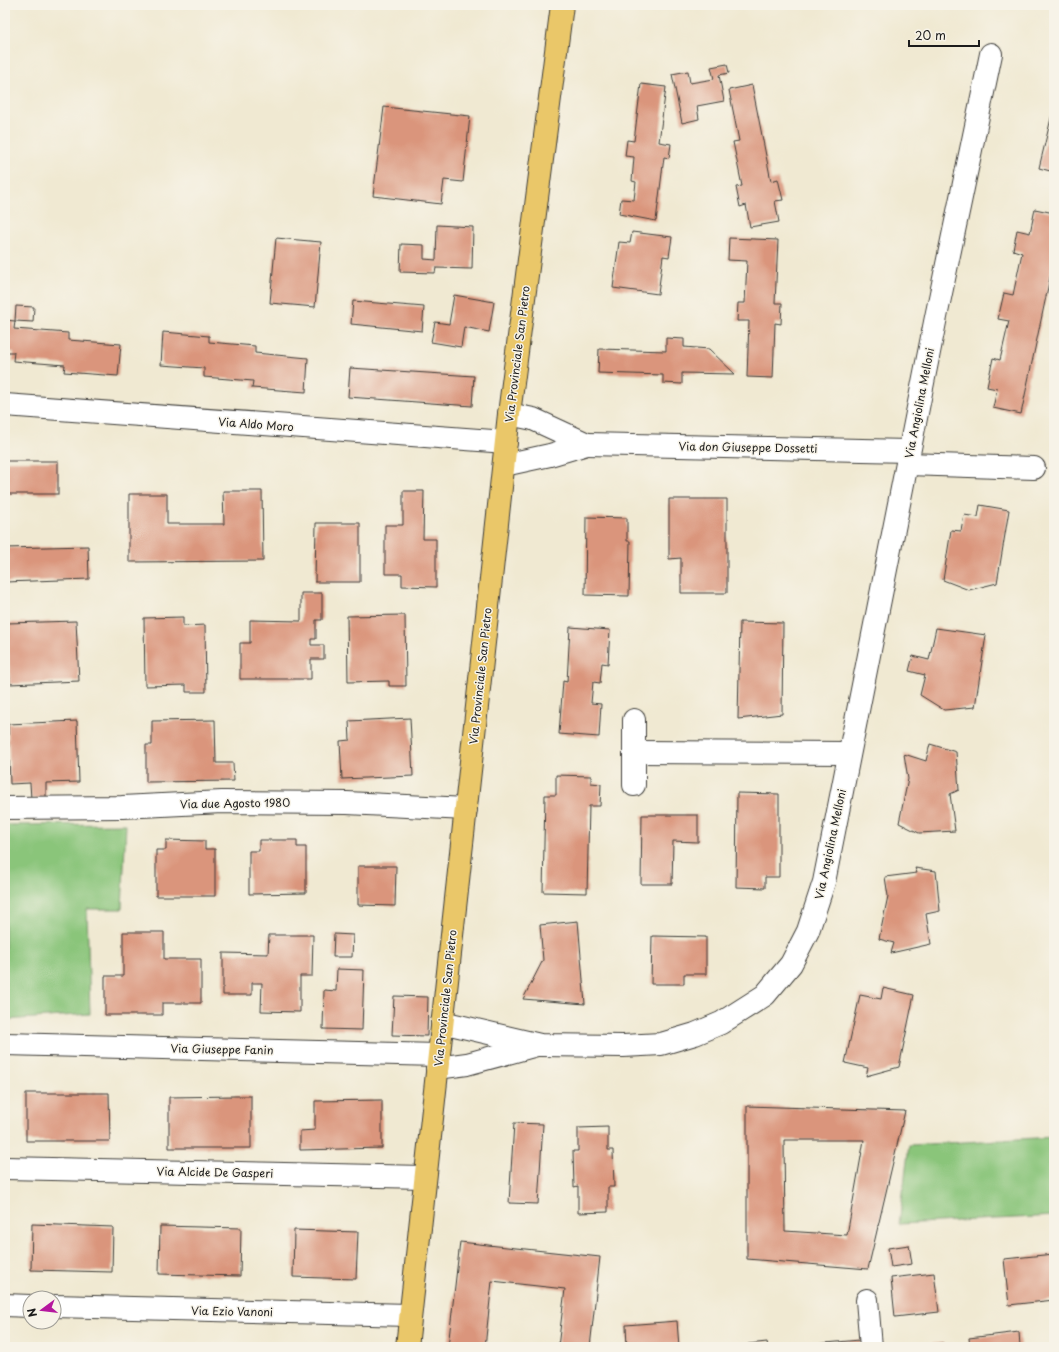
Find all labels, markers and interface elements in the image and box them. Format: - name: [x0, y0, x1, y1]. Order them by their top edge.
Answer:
- scale bar: [909, 22, 979, 48]
- text: 20 m: [915, 26, 946, 44]
- street label: Via Provinciale San Pietro: [500, 285, 534, 423]
- street label: Via Angiolina Melloni: [900, 346, 938, 460]
- street label: Via Aldo Moro: [218, 413, 294, 435]
- street label: Via don Giuseppe Dossetti: [678, 437, 818, 457]
- street label: Via Provinciale San Pietro: [464, 607, 496, 745]
- street label: Via Angiolina Melloni: [810, 787, 850, 901]
- street label: Via due Agosto 1980: [180, 794, 290, 812]
- street label: Via Provinciale San Pietro: [429, 929, 461, 1067]
- street label: Via Giuseppe Fanin: [170, 1040, 274, 1058]
- street label: Via Alcide De Gasperi: [157, 1162, 273, 1182]
- north arrow: [22, 1290, 62, 1330]
- street label: Via Ezio Vanoni: [191, 1302, 273, 1320]
- text: N: [22, 1306, 41, 1319]

